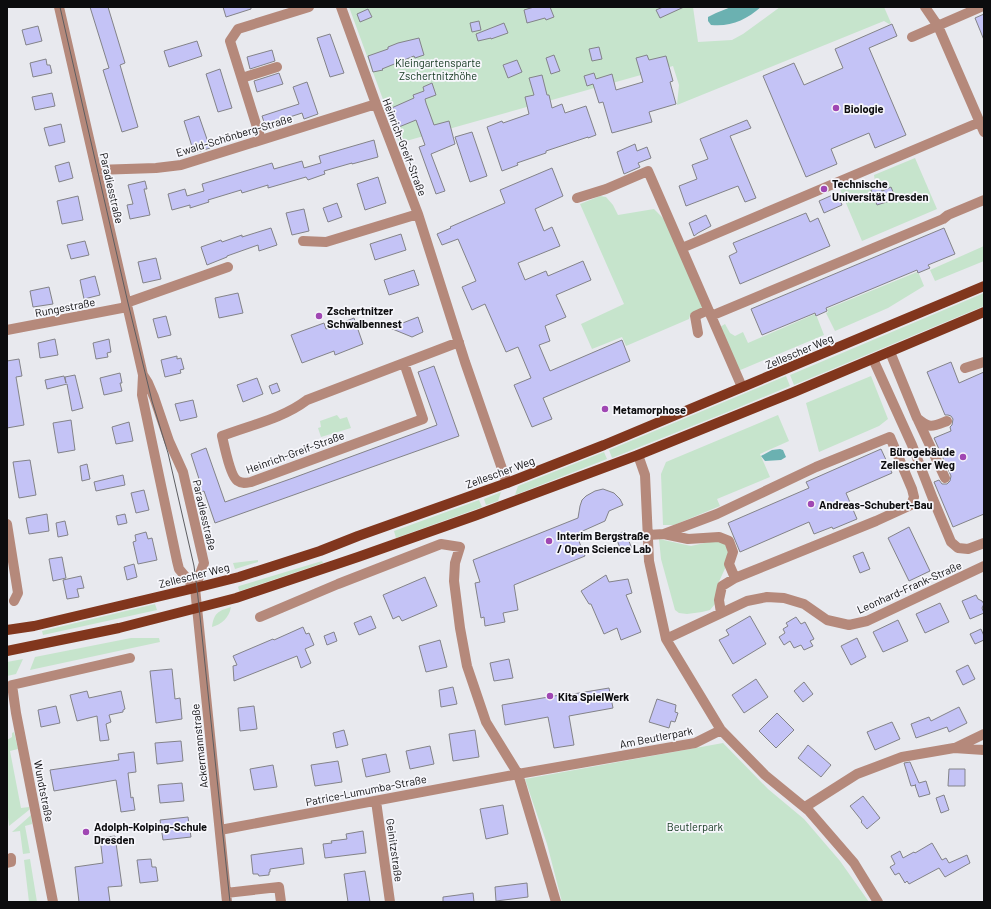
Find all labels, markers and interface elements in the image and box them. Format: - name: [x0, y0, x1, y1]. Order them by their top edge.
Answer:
- park label: Kleingartensparte Zschertnitzhöhe: [395, 56, 481, 82]
- street label: Heinrich-Greif-Straße: [380, 96, 430, 198]
- place label: Biologie: [844, 102, 884, 115]
- marker: Biologie: [831, 103, 841, 113]
- street label: Ewald-Schönberg-Straße: [174, 111, 294, 159]
- street label: Paradiesstraße: [98, 151, 126, 225]
- place label: Technische Universität Dresden: [832, 177, 929, 203]
- marker: Technische Universität Dresden: [819, 184, 829, 194]
- street label: Rungestraße: [34, 295, 96, 319]
- place label: Zschertnitzer Schwalbennest: [327, 304, 402, 330]
- marker: Zschertnitzer Schwalbennest: [314, 311, 324, 321]
- street label: Zellescher Weg: [763, 331, 835, 371]
- place label: Metamorphose: [613, 403, 686, 416]
- marker: Metamorphose: [600, 404, 610, 414]
- street label: Heinrich-Greif-Straße: [244, 428, 346, 476]
- place label: Bürogebäude Zellescher Weg: [881, 445, 955, 471]
- marker: Bürogebäude Zellescher Weg: [958, 452, 968, 462]
- street label: Zellescher Weg: [464, 453, 536, 491]
- street label: Paradiesstraße: [191, 478, 219, 552]
- place label: Andreas-Schubert-Bau: [819, 498, 933, 511]
- marker: Andreas-Schubert-Bau: [806, 499, 816, 509]
- place label: Interim Bergstraße / Open Science Lab: [557, 529, 651, 555]
- marker: Interim Bergstraße / Open Science Lab: [544, 536, 554, 546]
- street label: Leonhard-Frank-Straße: [855, 558, 963, 616]
- street label: Zellescher Weg: [157, 560, 231, 590]
- place label: Kita SpielWerk: [558, 690, 629, 703]
- marker: Kita SpielWerk: [545, 691, 555, 701]
- street label: Ackermannstraße: [188, 703, 210, 789]
- street label: Am Beutlerpark: [618, 723, 694, 750]
- street label: Wundtstraße: [32, 759, 56, 823]
- street label: Patrice-Lumumba-Straße: [304, 772, 428, 808]
- street label: Geinitzstraße: [384, 817, 406, 883]
- place label: Adolph-Kolping-Schule Dresden: [94, 820, 207, 846]
- park label: Beutlerpark: [667, 820, 724, 833]
- marker: Adolph-Kolping-Schule Dresden: [81, 827, 91, 837]

